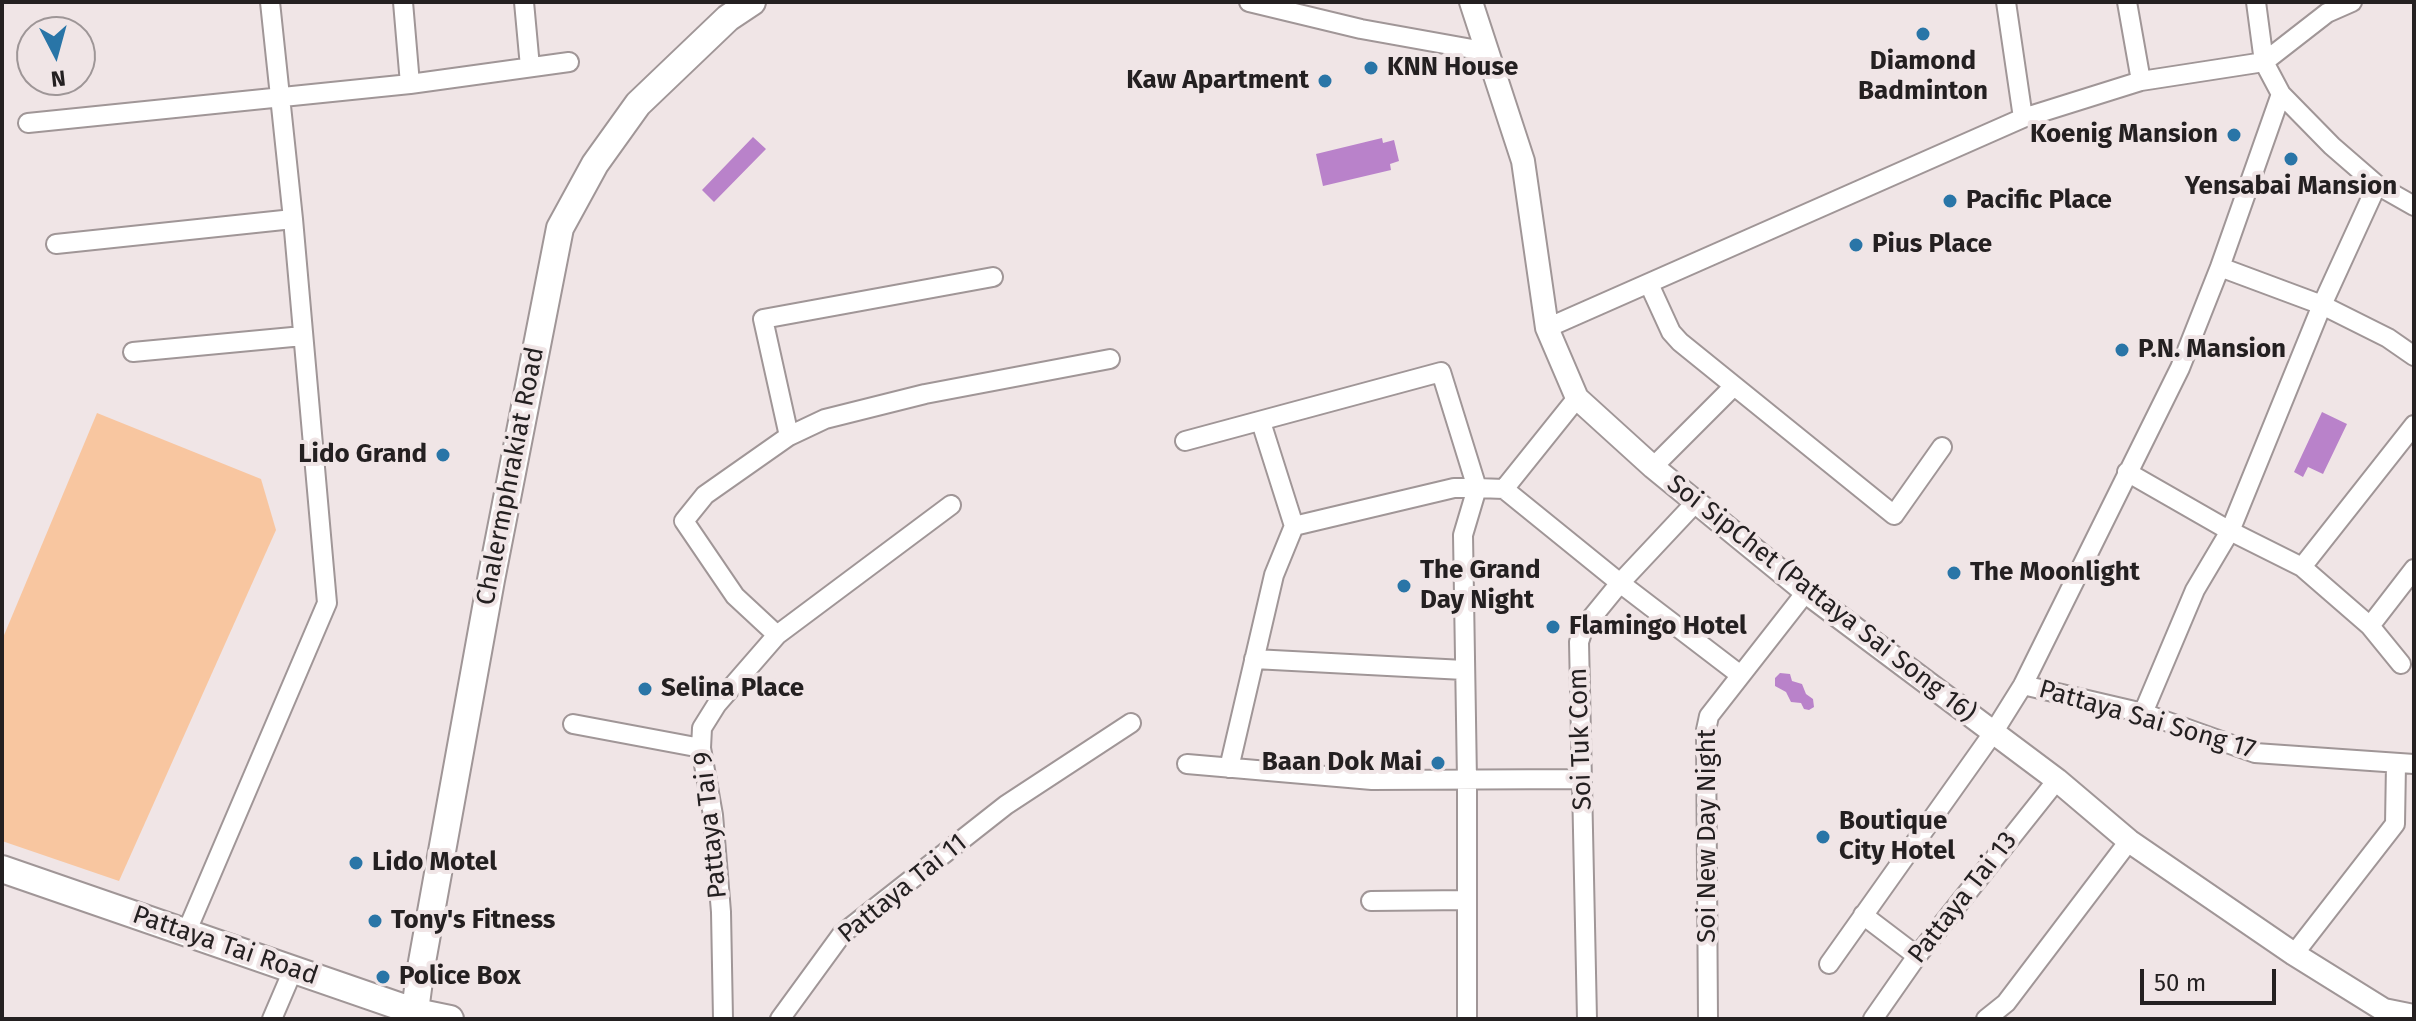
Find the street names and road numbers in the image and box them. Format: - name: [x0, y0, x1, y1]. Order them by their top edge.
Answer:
- street label: Chalermphrakiat Road: [471, 344, 551, 608]
- street label: Soi SipChet (Pattaya Sai Song 16): [1660, 469, 1982, 729]
- street label: Soi Tuk Com: [1563, 667, 1599, 811]
- street label: Pattaya Sai Song 17: [2035, 674, 2259, 766]
- street label: Soi New Day Night: [1692, 729, 1724, 943]
- street label: Pattaya Tai 9: [688, 750, 734, 900]
- street label: Pattaya Tai 13: [1902, 826, 2024, 970]
- street label: Pattaya Tai 11: [832, 828, 974, 950]
- street label: Pattaya Tai Road: [128, 900, 322, 992]

